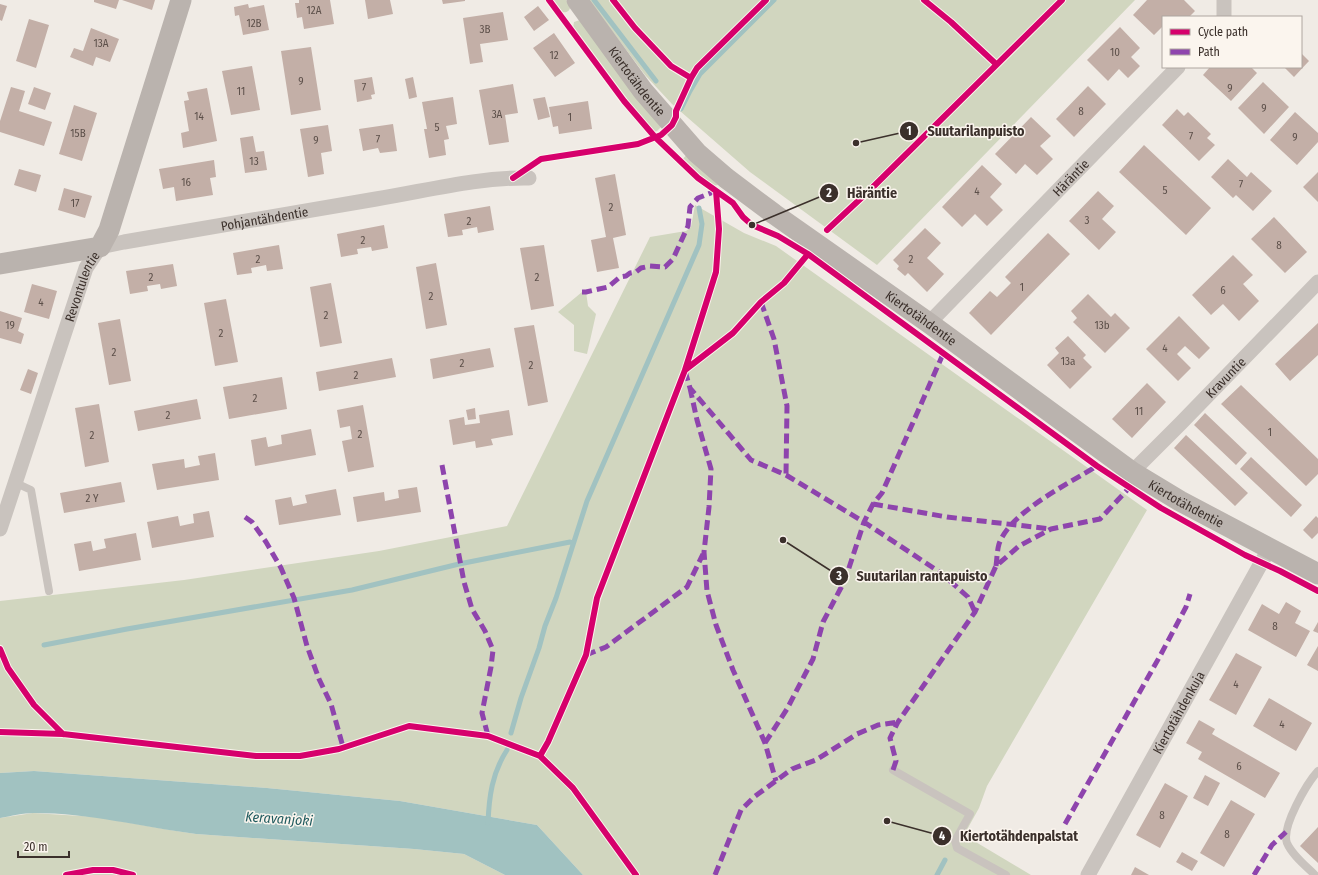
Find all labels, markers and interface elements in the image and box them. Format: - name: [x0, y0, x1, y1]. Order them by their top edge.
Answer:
- house number: 12A: [307, 4, 322, 17]
- legend: [1162, 16, 1302, 68]
- house number: 12B: [246, 17, 262, 30]
- house number: 3B: [480, 23, 490, 36]
- text: Cycle path: [1198, 25, 1248, 39]
- house number: 13A: [93, 37, 109, 50]
- street label: Kiertotähdentie: [606, 43, 669, 119]
- text: Path: [1198, 45, 1220, 59]
- house number: 10: [1110, 46, 1120, 59]
- house number: 12: [549, 49, 559, 62]
- house number: 9: [298, 75, 304, 88]
- house number: 7: [362, 81, 367, 94]
- house number: 9: [1227, 82, 1233, 95]
- house number: 11: [237, 85, 245, 98]
- house number: 9: [1261, 102, 1267, 115]
- house number: 8: [1078, 105, 1084, 118]
- house number: 3A: [492, 108, 503, 121]
- house number: 14: [194, 110, 204, 123]
- house number: 1: [568, 111, 572, 124]
- callout: Suutarilanpuisto: [899, 118, 1032, 144]
- house number: 5: [434, 121, 440, 134]
- text: Suutarilanpuisto: [927, 123, 1025, 140]
- text: 1: [906, 124, 912, 138]
- house number: 15B: [70, 127, 86, 140]
- house number: 7: [1189, 130, 1194, 143]
- house number: 9: [1292, 131, 1298, 144]
- house number: 7: [376, 133, 381, 146]
- house number: 9: [313, 134, 319, 147]
- house number: 13: [249, 155, 259, 168]
- street label: Häräntie: [1049, 156, 1092, 199]
- house number: 16: [181, 176, 191, 189]
- house number: 7: [1239, 178, 1244, 191]
- callout: Häräntie: [819, 180, 905, 206]
- house number: 5: [1162, 184, 1168, 197]
- text: Häräntie: [847, 185, 897, 202]
- house number: 4: [974, 185, 980, 198]
- text: 2: [825, 186, 832, 200]
- house number: 17: [71, 197, 80, 210]
- house number: 2: [609, 201, 614, 214]
- street label: Pohjantähdentie: [220, 204, 309, 233]
- house number: 3: [1085, 214, 1090, 227]
- house number: 2: [467, 215, 472, 228]
- house number: 2: [361, 234, 366, 247]
- house number: 8: [1276, 239, 1282, 252]
- street label: Revontulentie: [61, 249, 102, 324]
- house number: 2: [256, 253, 261, 266]
- house number: 2: [909, 253, 914, 266]
- house number: 2: [149, 271, 154, 284]
- house number: 2: [535, 271, 540, 284]
- house number: 1: [1020, 281, 1024, 294]
- house number: 6: [1220, 284, 1226, 297]
- street label: Kiertotähdentie: [883, 287, 960, 348]
- house number: 2: [429, 290, 434, 303]
- house number: 4: [38, 296, 44, 309]
- house number: 2: [324, 309, 329, 322]
- house number: 19: [5, 319, 15, 332]
- house number: 13b: [1094, 319, 1110, 332]
- house number: 2: [219, 327, 224, 340]
- house number: 4: [1162, 342, 1168, 355]
- house number: 2: [112, 346, 117, 359]
- street label: Kravuntie: [1202, 354, 1248, 401]
- house number: 13a: [1061, 355, 1075, 368]
- house number: 2: [460, 357, 465, 370]
- house number: 2: [529, 359, 534, 372]
- house number: 2: [354, 369, 359, 382]
- house number: 2: [253, 392, 258, 405]
- house number: 11: [1135, 405, 1143, 418]
- house number: 2: [166, 409, 171, 422]
- house number: 1: [1268, 426, 1272, 439]
- house number: 2: [358, 428, 363, 441]
- house number: 2: [90, 429, 95, 442]
- street label: Kiertotähdentie: [1146, 476, 1226, 530]
- house number: 2 Y: [86, 492, 99, 505]
- callout: Suutarilan rantapuisto: [829, 563, 996, 589]
- text: Suutarilan rantapuisto: [857, 568, 988, 585]
- text: 3: [835, 569, 842, 583]
- house number: 8: [1272, 620, 1278, 633]
- street label: Kiertotähdenkuja: [1149, 668, 1207, 756]
- house number: 4: [1233, 678, 1239, 691]
- house number: 4: [1279, 718, 1285, 731]
- house number: 6: [1236, 760, 1242, 773]
- water label: Keravanjoki: [245, 808, 314, 830]
- house number: 8: [1159, 809, 1165, 822]
- callout: Kiertotähdenpalstat: [932, 823, 1086, 849]
- text: Kiertotähdenpalstat: [960, 828, 1079, 845]
- house number: 8: [1224, 828, 1230, 841]
- text: 4: [939, 829, 945, 843]
- scale bar: [18, 833, 69, 859]
- text: 20 m: [24, 840, 48, 854]

